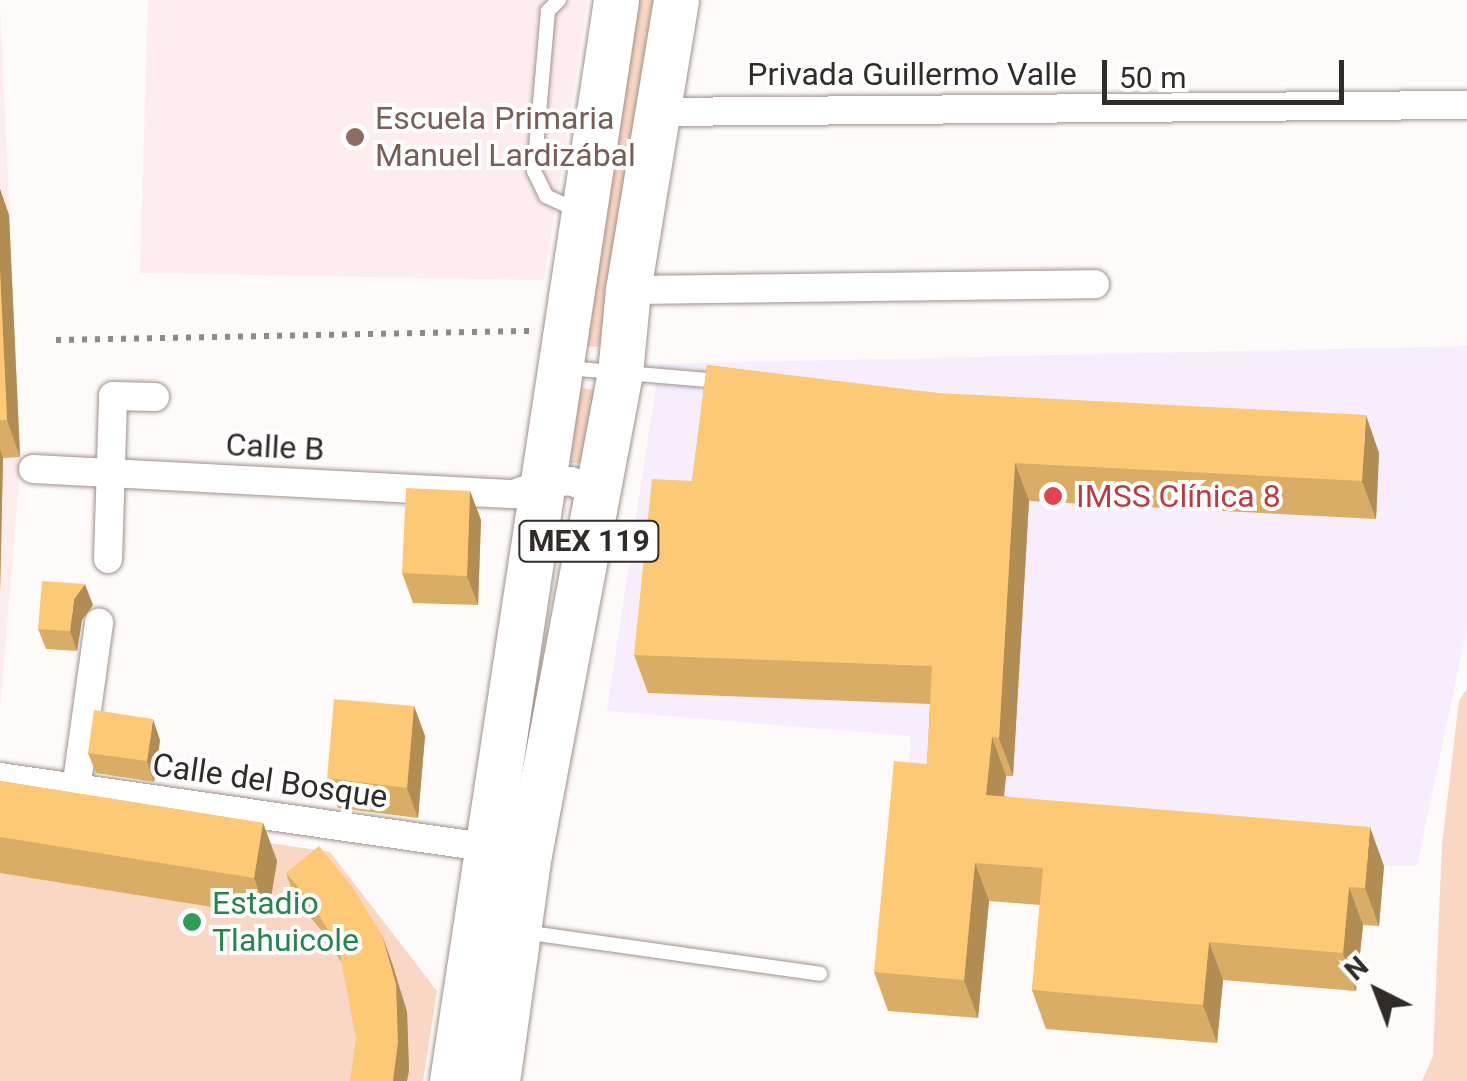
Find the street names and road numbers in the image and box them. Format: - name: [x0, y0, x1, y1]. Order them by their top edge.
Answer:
- street label: Privada Guillermo Valle: [747, 55, 1077, 93]
- street label: Calle B: [225, 425, 325, 469]
- road number: MEX 119: [516, 516, 662, 566]
- street label: Calle del Bosque: [150, 745, 390, 817]

